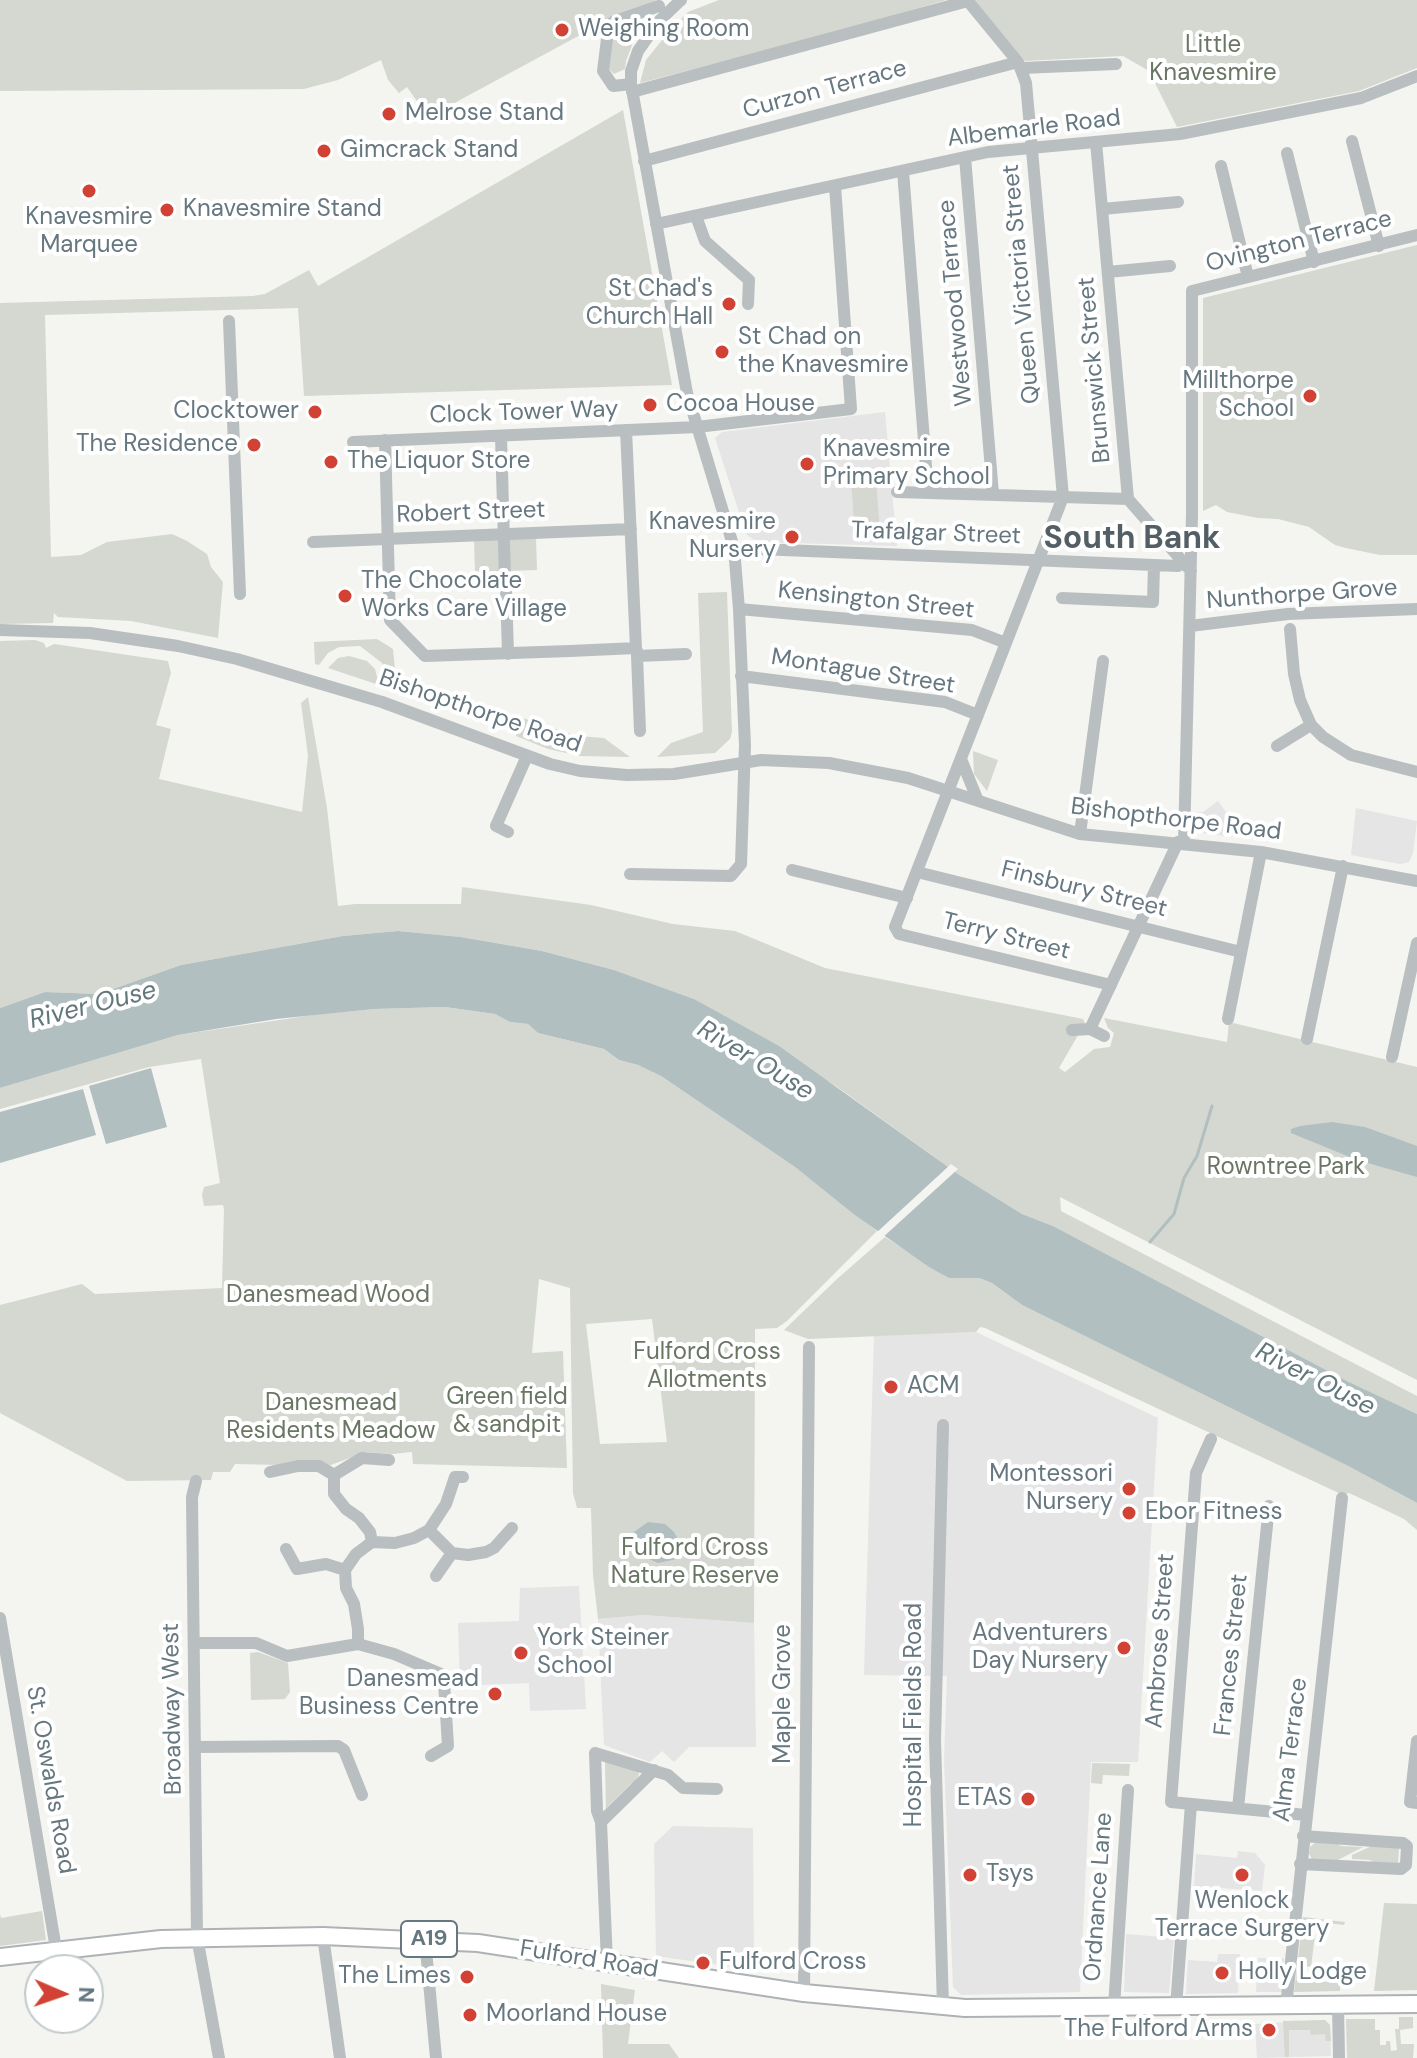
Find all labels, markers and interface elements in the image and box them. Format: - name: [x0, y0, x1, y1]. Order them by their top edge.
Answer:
- place label: Weighing Room: [578, 16, 749, 44]
- marker: Weighing Room: [553, 21, 571, 39]
- park label: Little Knavesmire: [1149, 32, 1277, 88]
- street label: Curzon Terrace: [740, 54, 910, 126]
- place label: Melrose Stand: [405, 100, 564, 128]
- street label: Albemarle Road: [946, 104, 1122, 154]
- marker: Melrose Stand: [380, 105, 398, 123]
- place label: Gimcrack Stand: [340, 137, 518, 165]
- marker: Gimcrack Stand: [315, 142, 333, 160]
- street label: Queen Victoria Street: [997, 163, 1047, 405]
- marker: Knavesmire Marquee: [80, 182, 98, 200]
- place label: Knavesmire Stand: [183, 196, 382, 224]
- street label: Westwood Terrace: [933, 198, 979, 408]
- marker: Knavesmire Stand: [158, 201, 176, 219]
- place label: Knavesmire Marquee: [25, 204, 153, 260]
- street label: Ovington Terrace: [1203, 205, 1395, 279]
- place label: St Chad's Church Hall: [586, 276, 713, 332]
- street label: Brunswick Street: [1073, 276, 1117, 464]
- marker: St Chad's Church Hall: [720, 295, 738, 313]
- place label: St Chad on the Knavesmire: [738, 324, 909, 380]
- marker: St Chad on the Knavesmire: [713, 343, 731, 361]
- place label: Millthorpe School: [1182, 368, 1294, 424]
- marker: Millthorpe School: [1301, 387, 1319, 405]
- place label: Cocoa House: [666, 391, 815, 419]
- street label: Clock Tower Way: [429, 395, 619, 431]
- marker: Cocoa House: [641, 396, 659, 414]
- place label: Clocktower: [173, 398, 299, 426]
- marker: Clocktower: [306, 403, 324, 421]
- place label: The Residence: [76, 431, 238, 459]
- marker: The Residence: [245, 436, 263, 454]
- place label: Knavesmire Primary School: [823, 436, 990, 492]
- place label: The Liquor Store: [347, 448, 530, 476]
- marker: The Liquor Store: [322, 453, 340, 471]
- marker: Knavesmire Primary School: [798, 455, 816, 473]
- street label: Robert Street: [396, 496, 546, 530]
- place label: Knavesmire Nursery: [649, 509, 776, 565]
- street label: Trafalgar Street: [851, 517, 1021, 551]
- district label: South Bank: [1043, 521, 1221, 559]
- marker: Knavesmire Nursery: [783, 528, 801, 546]
- place label: The Chocolate Works Care Village: [361, 568, 567, 624]
- street label: Nunthorpe Grove: [1206, 574, 1398, 616]
- street label: Kensington Street: [776, 576, 976, 626]
- marker: The Chocolate Works Care Village: [336, 587, 354, 605]
- street label: Montague Street: [769, 643, 957, 701]
- street label: Bishopthorpe Road: [375, 664, 585, 760]
- street label: Bishopthorpe Road: [1069, 793, 1283, 847]
- street label: Finsbury Street: [998, 855, 1170, 925]
- street label: Terry Street: [939, 907, 1073, 967]
- water label: River Ouse: [26, 975, 160, 1037]
- water label: River Ouse: [691, 1014, 819, 1108]
- park label: Rowntree Park: [1207, 1154, 1365, 1182]
- park label: Danesmead Wood: [226, 1282, 430, 1310]
- water label: River Ouse: [1250, 1337, 1380, 1423]
- park label: Fulford Cross Allotments: [633, 1339, 781, 1395]
- place label: ACM: [907, 1373, 959, 1401]
- marker: ACM: [882, 1378, 900, 1396]
- park label: Green field & sandpit: [446, 1384, 568, 1440]
- park label: Danesmead Residents Meadow: [226, 1390, 436, 1446]
- place label: Montessori Nursery: [989, 1461, 1113, 1517]
- marker: Montessori Nursery: [1120, 1480, 1138, 1498]
- place label: Ebor Fitness: [1145, 1499, 1283, 1527]
- marker: Ebor Fitness: [1120, 1504, 1138, 1522]
- park label: Fulford Cross Nature Reserve: [611, 1535, 779, 1591]
- street label: Ambrose Street: [1141, 1553, 1181, 1729]
- street label: Frances Street: [1209, 1573, 1255, 1737]
- street label: Hospital Fields Road: [901, 1603, 929, 1827]
- place label: Adventurers Day Nursery: [972, 1620, 1108, 1676]
- street label: Broadway West: [157, 1623, 189, 1795]
- street label: Maple Grove: [770, 1624, 798, 1764]
- place label: York Steiner School: [537, 1625, 669, 1681]
- marker: Adventurers Day Nursery: [1115, 1639, 1133, 1657]
- marker: York Steiner School: [512, 1644, 530, 1662]
- place label: Danesmead Business Centre: [299, 1666, 479, 1722]
- street label: Alma Terrace: [1268, 1676, 1314, 1824]
- street label: St. Oswalds Road: [19, 1684, 81, 1876]
- marker: Danesmead Business Centre: [486, 1685, 504, 1703]
- place label: ETAS: [957, 1785, 1012, 1813]
- marker: ETAS: [1019, 1790, 1037, 1808]
- street label: Ordnance Lane: [1079, 1811, 1119, 1983]
- place label: Tsys: [986, 1861, 1034, 1889]
- marker: Tsys: [961, 1866, 979, 1884]
- marker: Wenlock Terrace Surgery: [1233, 1866, 1251, 1884]
- place label: Wenlock Terrace Surgery: [1155, 1888, 1329, 1944]
- road number: A19: [401, 1921, 457, 1957]
- street label: Fulford Road: [518, 1935, 660, 1985]
- place label: Fulford Cross: [719, 1949, 867, 1977]
- north arrow: [24, 1954, 104, 2034]
- marker: Fulford Cross: [694, 1954, 712, 1972]
- place label: Holly Lodge: [1238, 1959, 1367, 1987]
- place label: The Limes: [338, 1963, 451, 1991]
- marker: Holly Lodge: [1213, 1964, 1231, 1982]
- marker: The Limes: [458, 1968, 476, 1986]
- text: N: [72, 1986, 101, 2003]
- place label: Moorland House: [486, 2001, 667, 2029]
- marker: Moorland House: [461, 2006, 479, 2024]
- place label: The Fulford Arms: [1064, 2016, 1253, 2044]
- marker: The Fulford Arms: [1260, 2021, 1278, 2039]

